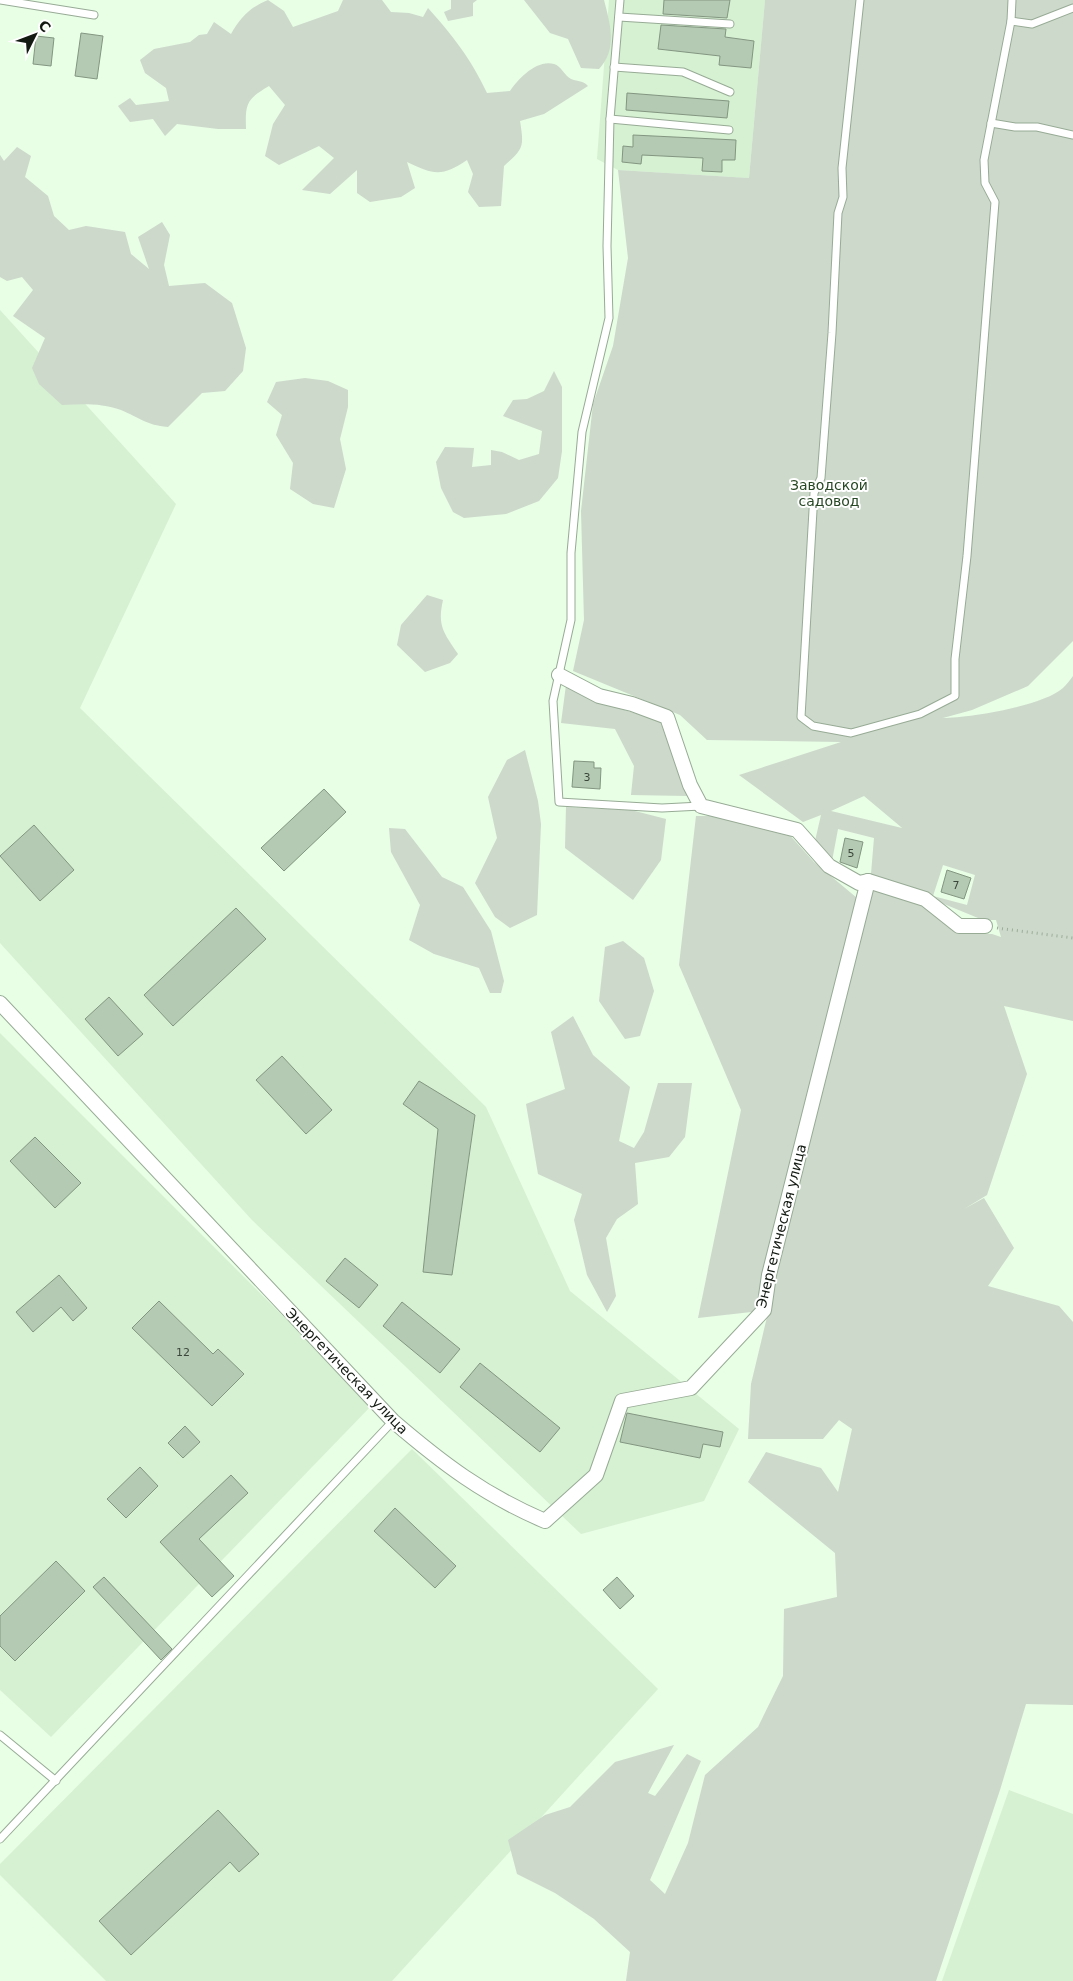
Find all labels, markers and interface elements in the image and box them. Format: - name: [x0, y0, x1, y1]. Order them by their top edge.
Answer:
- north arrow: [10, 10, 60, 60]
- text: С: [35, 17, 54, 35]
- park label: Заводской садовод: [790, 477, 868, 509]
- house number: 3: [584, 771, 591, 784]
- house number: 5: [848, 847, 855, 860]
- house number: 7: [953, 879, 960, 892]
- street label: Энергетическая улица: [753, 1142, 809, 1310]
- street label: Энергетическая улица: [283, 1305, 411, 1437]
- house number: 12: [176, 1346, 190, 1359]

